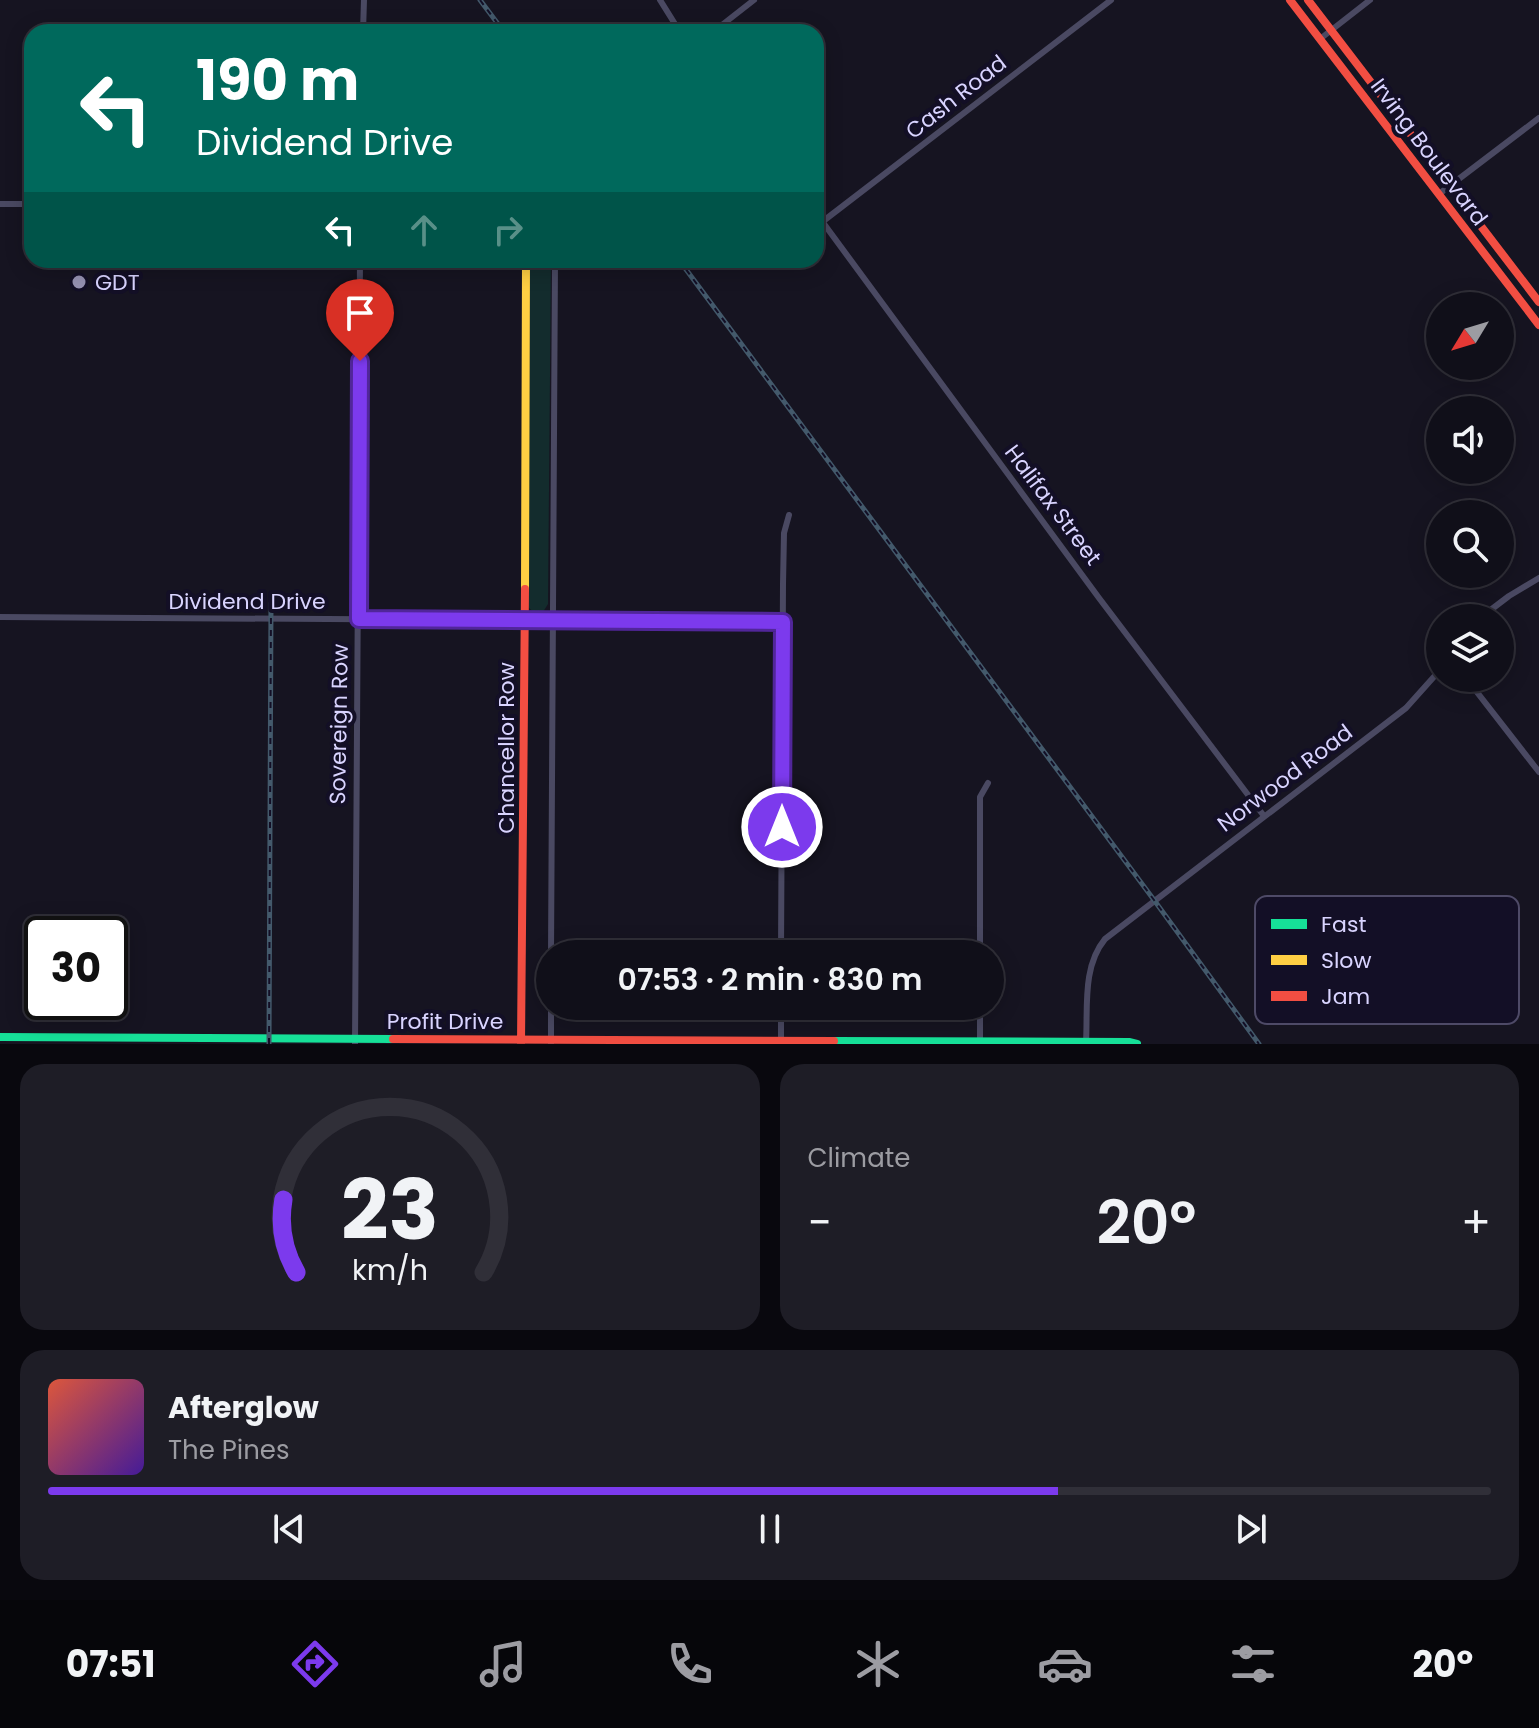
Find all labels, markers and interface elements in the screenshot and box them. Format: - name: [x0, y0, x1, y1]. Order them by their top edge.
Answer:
- text: 190 m: [196, 41, 359, 120]
- street label: Cash Road: [899, 48, 1013, 146]
- icon: left: [64, 56, 168, 160]
- street label: Irving Boulevard: [1363, 72, 1495, 232]
- text: Dividend Drive: [196, 117, 453, 168]
- icon: left: [318, 208, 362, 252]
- icon: ahead: [402, 208, 446, 252]
- icon: right: [486, 208, 530, 252]
- place label: GDT: [95, 267, 140, 298]
- marker: GDT: [70, 273, 88, 291]
- pin: [326, 279, 394, 361]
- icon: arrive: [338, 291, 382, 335]
- north arrow: [1426, 292, 1514, 380]
- map controls: [1426, 292, 1514, 692]
- button: sound: [1426, 396, 1514, 484]
- street label: Halifax Street: [997, 438, 1109, 572]
- button: search: [1426, 500, 1514, 588]
- street label: Dividend Drive: [168, 586, 326, 617]
- button: layers: [1426, 604, 1514, 692]
- street label: Sovereign Row: [322, 643, 356, 805]
- street label: Chancellor Row: [491, 662, 522, 834]
- street label: Norwood Road: [1211, 717, 1359, 839]
- position arrow: [740, 785, 824, 869]
- legend: [1255, 896, 1519, 1024]
- text: Fast: [1321, 909, 1366, 940]
- speed limit sign: 30: [24, 916, 128, 1020]
- text: Slow: [1321, 945, 1371, 976]
- text: 07:53 · 2 min · 830 m: [618, 958, 922, 1001]
- text: Jam: [1321, 981, 1370, 1012]
- street label: Profit Drive: [387, 1006, 503, 1037]
- text: Climate: [808, 1140, 910, 1176]
- text: 23: [341, 1152, 439, 1268]
- text: 20°: [1096, 1181, 1196, 1265]
- text: −: [808, 1192, 832, 1253]
- text: +: [1461, 1192, 1491, 1253]
- text: km/h: [352, 1250, 428, 1290]
- text: Afterglow: [168, 1386, 319, 1429]
- text: The Pines: [168, 1432, 290, 1468]
- icon: previous: [267, 1507, 311, 1551]
- icon: pause: [748, 1507, 792, 1551]
- icon: next: [1229, 1507, 1273, 1551]
- icon: directions: [287, 1636, 343, 1692]
- icon: music: [475, 1636, 531, 1692]
- icon: phone: [662, 1636, 718, 1692]
- icon: climate: [850, 1636, 906, 1692]
- icon: car: [1037, 1636, 1093, 1692]
- icon: filters: [1225, 1636, 1281, 1692]
- text: 07:51: [66, 1639, 156, 1690]
- text: 20°: [1413, 1639, 1473, 1690]

